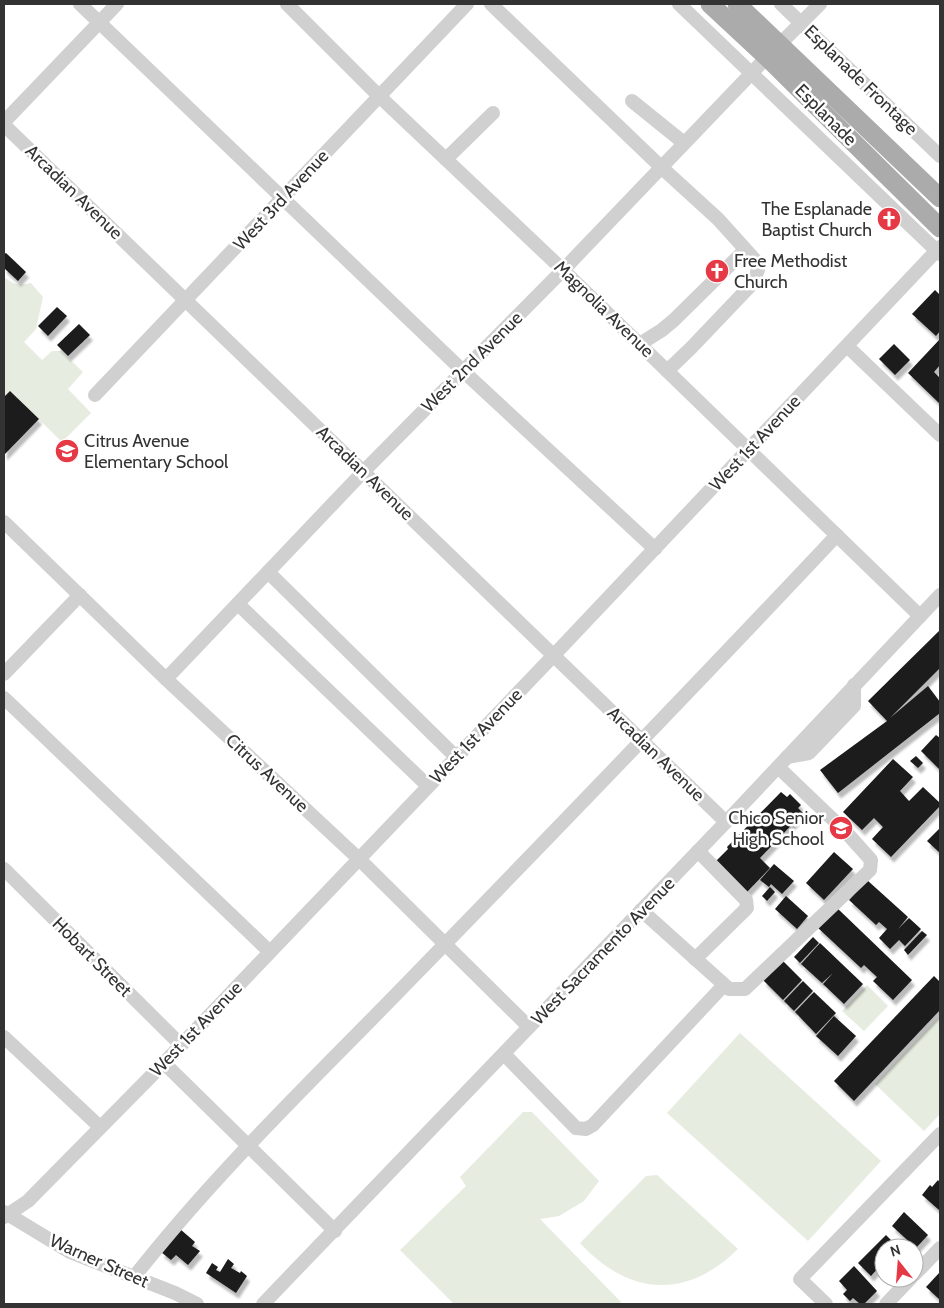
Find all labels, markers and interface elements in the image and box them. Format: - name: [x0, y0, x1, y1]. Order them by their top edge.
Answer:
- street label: Esplanade Frontage: [800, 20, 922, 140]
- street label: Esplanade: [791, 80, 861, 150]
- street label: Arcadian Avenue: [21, 140, 127, 244]
- street label: West 3rd Avenue: [229, 145, 333, 255]
- place label: The Esplanade Baptist Church: [761, 198, 872, 241]
- church icon: The Esplanade Baptist Church: [876, 206, 902, 232]
- place label: Free Methodist Church: [734, 250, 847, 293]
- street label: Magnolia Avenue: [550, 256, 658, 362]
- church icon: Free Methodist Church: [704, 258, 730, 284]
- street label: West 2nd Avenue: [417, 307, 527, 417]
- street label: West 1st Avenue: [705, 390, 805, 496]
- street label: Arcadian Avenue: [312, 421, 418, 525]
- place label: Citrus Avenue Elementary School: [84, 430, 229, 473]
- school or university icon: Citrus Avenue Elementary School: [54, 438, 80, 464]
- street label: West 1st Avenue: [425, 684, 527, 788]
- street label: Arcadian Avenue: [603, 702, 709, 806]
- street label: Citrus Avenue: [221, 729, 313, 817]
- place label: Chico Senior High School: [728, 807, 825, 850]
- school or university icon: Chico Senior High School: [828, 815, 854, 841]
- street label: West Sacramento Avenue: [527, 873, 679, 1029]
- street label: Hobart Street: [48, 913, 136, 1001]
- street label: West 1st Avenue: [145, 977, 247, 1081]
- street label: Warner Street: [46, 1229, 152, 1293]
- north arrow: [874, 1238, 924, 1288]
- text: N: [888, 1241, 903, 1261]

